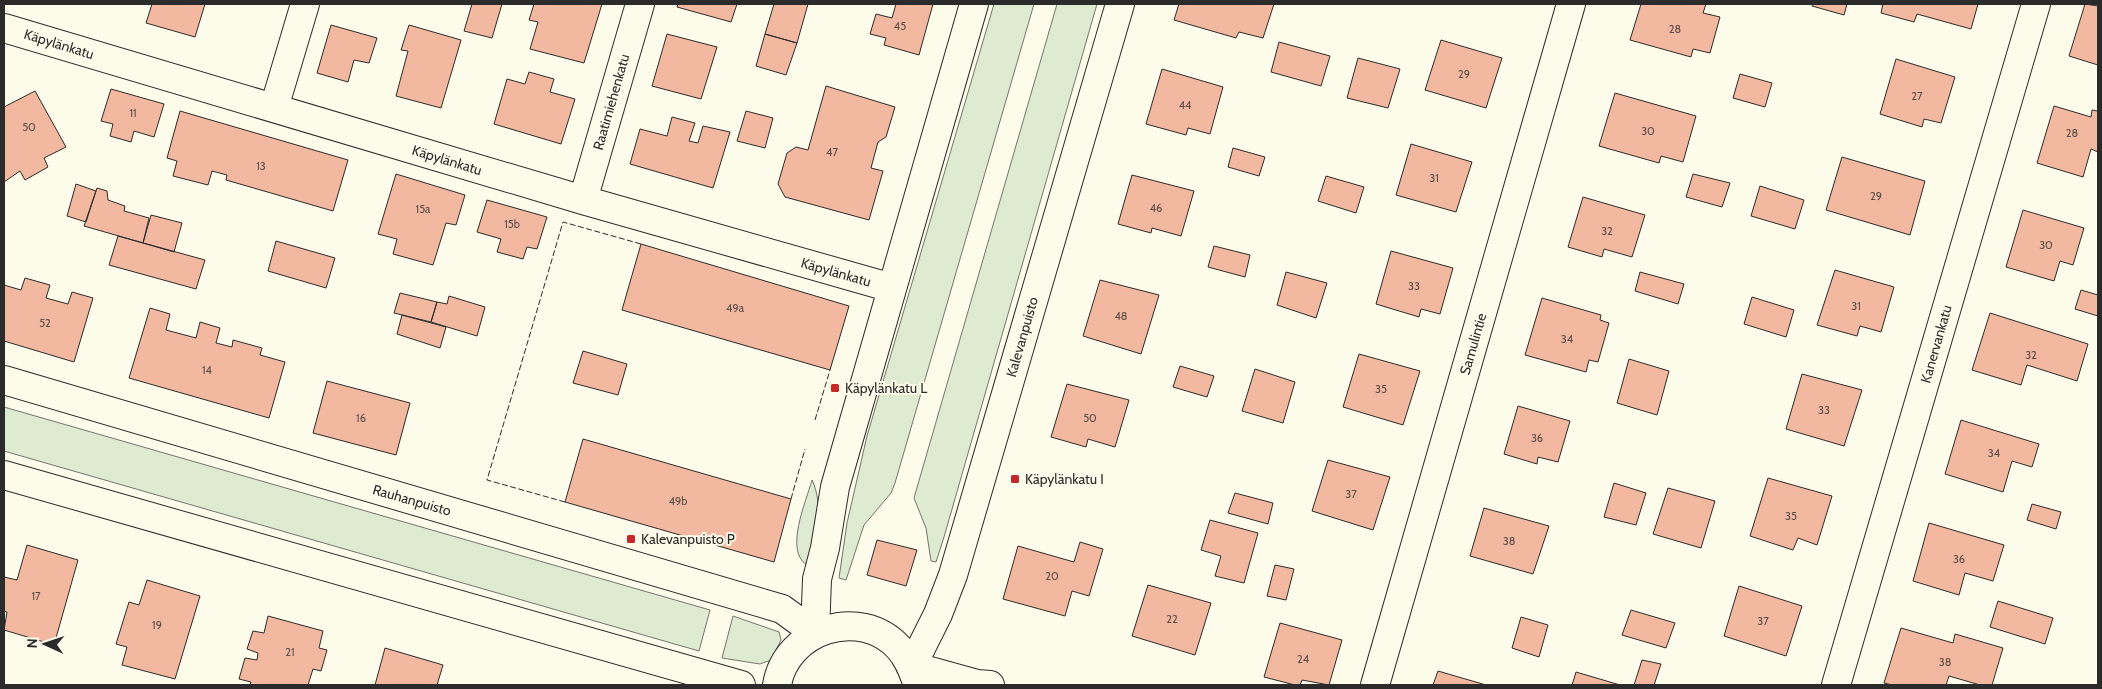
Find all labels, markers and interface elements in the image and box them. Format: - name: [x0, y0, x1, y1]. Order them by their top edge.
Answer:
- house number: 45: [894, 19, 906, 33]
- house number: 28: [1669, 22, 1681, 36]
- street label: Käpylänkatu: [22, 25, 96, 63]
- street label: Raatimiehenkatu: [589, 52, 633, 152]
- house number: 29: [1458, 67, 1470, 81]
- house number: 27: [1911, 89, 1923, 103]
- house number: 44: [1179, 98, 1192, 112]
- house number: 11: [129, 106, 137, 120]
- house number: 50: [22, 120, 36, 134]
- house number: 30: [1641, 124, 1655, 138]
- house number: 28: [2066, 126, 2078, 140]
- street label: Käpylänkatu: [410, 141, 484, 179]
- house number: 47: [826, 145, 838, 159]
- house number: 13: [256, 159, 266, 173]
- house number: 31: [1429, 171, 1439, 185]
- house number: 29: [1870, 189, 1882, 203]
- house number: 46: [1150, 201, 1162, 215]
- house number: 15a: [416, 202, 431, 216]
- house number: 15b: [504, 217, 520, 231]
- house number: 32: [1601, 224, 1613, 238]
- house number: 30: [2039, 238, 2053, 252]
- street label: Käpylänkatu: [799, 253, 873, 291]
- house number: 33: [1408, 279, 1420, 293]
- street label: Kalevanpuisto: [1002, 295, 1042, 379]
- house number: 31: [1851, 299, 1861, 313]
- house number: 49a: [726, 301, 745, 315]
- street label: Kanervankatu: [1916, 303, 1956, 385]
- house number: 48: [1114, 309, 1128, 323]
- street label: Samulintie: [1456, 311, 1490, 377]
- house number: 52: [39, 316, 51, 330]
- house number: 34: [1561, 332, 1574, 346]
- house number: 32: [2025, 348, 2037, 362]
- house number: 14: [202, 363, 213, 377]
- place label: Käpylänkatu L: [845, 379, 927, 397]
- marker: Käpylänkatu L: [829, 382, 841, 394]
- house number: 35: [1375, 382, 1387, 396]
- house number: 33: [1818, 403, 1830, 417]
- house number: 16: [356, 411, 366, 425]
- house number: 50: [1083, 411, 1097, 425]
- house number: 36: [1531, 431, 1543, 445]
- house number: 34: [1988, 446, 2001, 460]
- place label: Käpylänkatu I: [1025, 470, 1104, 488]
- marker: Käpylänkatu I: [1009, 473, 1021, 485]
- street label: Rauhanpuisto: [371, 480, 454, 520]
- house number: 37: [1345, 487, 1357, 501]
- house number: 49b: [669, 494, 687, 508]
- house number: 35: [1785, 509, 1797, 523]
- place label: Kalevanpuisto P: [641, 530, 735, 548]
- marker: Kalevanpuisto P: [625, 533, 637, 545]
- house number: 38: [1503, 534, 1515, 548]
- house number: 36: [1953, 552, 1965, 566]
- house number: 20: [1045, 569, 1059, 583]
- house number: 17: [31, 589, 41, 603]
- house number: 22: [1166, 612, 1178, 626]
- house number: 37: [1757, 614, 1769, 628]
- house number: 19: [152, 618, 162, 632]
- north arrow: [20, 619, 70, 669]
- text: N: [23, 638, 41, 649]
- house number: 21: [285, 645, 295, 659]
- house number: 24: [1297, 652, 1310, 666]
- house number: 38: [1939, 655, 1951, 669]

